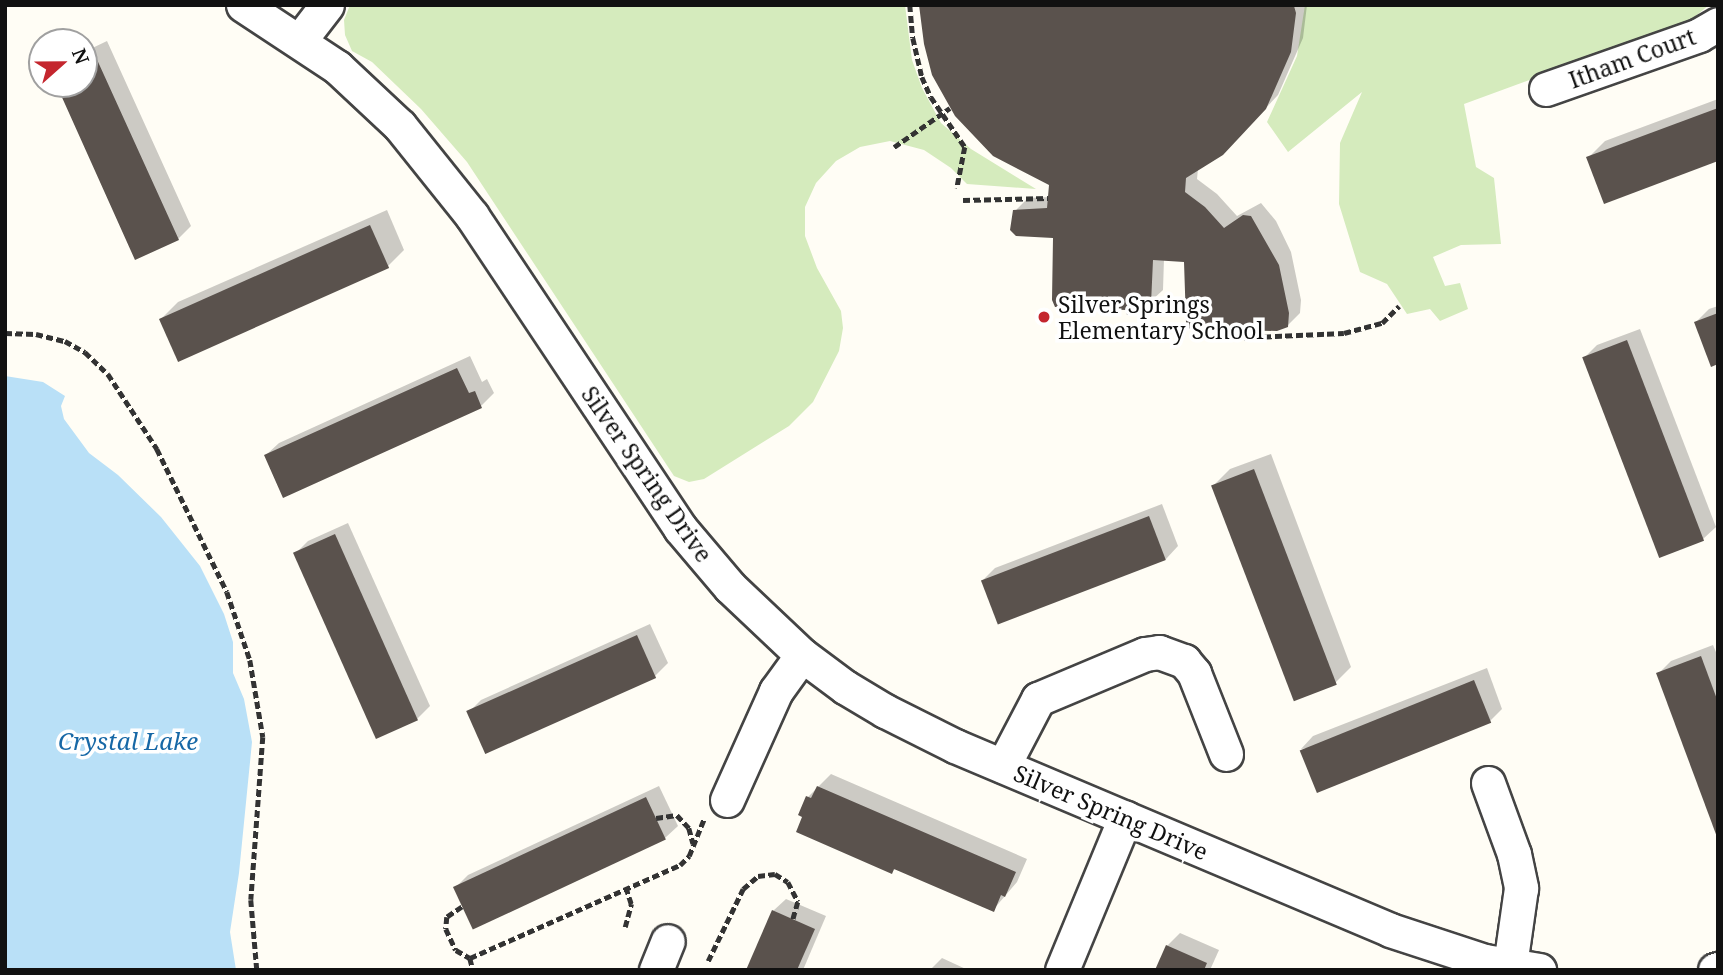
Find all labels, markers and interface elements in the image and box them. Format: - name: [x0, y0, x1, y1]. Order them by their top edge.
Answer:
- street label: Itham Court: [1565, 22, 1699, 94]
- north arrow: [28, 28, 98, 98]
- text: N: [66, 45, 96, 68]
- place label: Silver Springs Elementary School: [1058, 290, 1264, 344]
- marker: Silver Springs Elementary School: [1036, 309, 1052, 325]
- street label: Silver Spring Drive: [576, 381, 718, 567]
- water label: Crystal Lake: [58, 727, 198, 755]
- street label: Silver Spring Drive: [1010, 759, 1212, 865]

